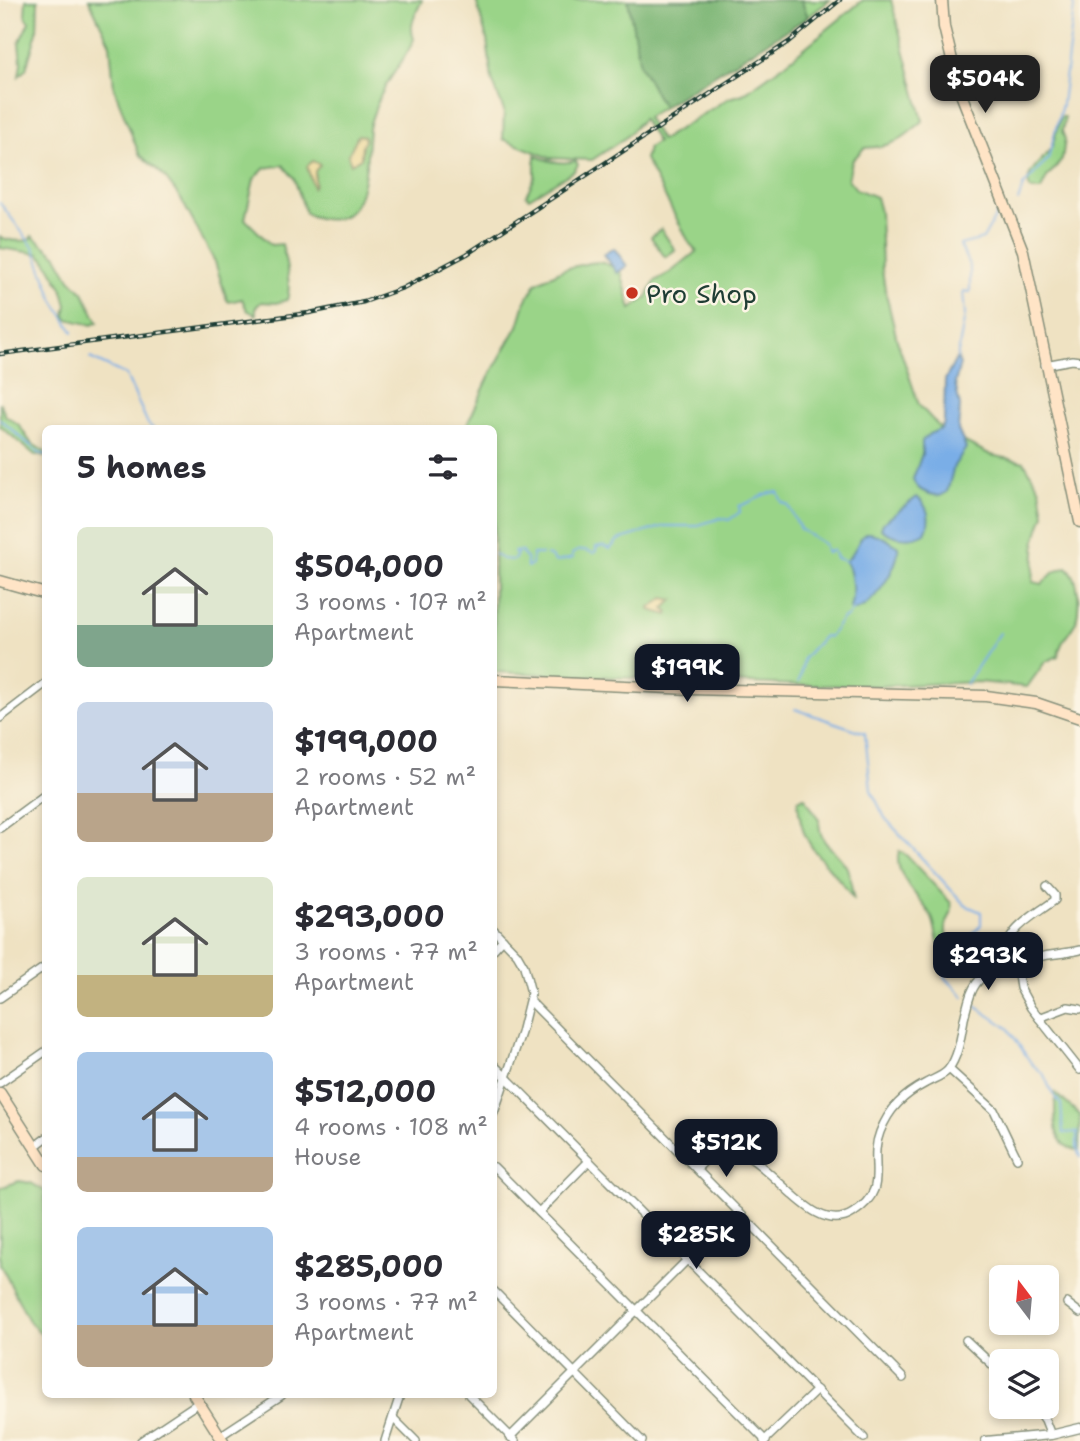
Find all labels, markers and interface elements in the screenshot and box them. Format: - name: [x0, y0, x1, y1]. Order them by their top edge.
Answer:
- pin: $504K: [936, 55, 1034, 115]
- text: $504K: [946, 63, 1024, 93]
- place label: Pro Shop: [646, 276, 757, 311]
- marker: Pro Shop: [624, 285, 640, 301]
- text: 5 homes: [77, 447, 207, 488]
- icon: filters: [424, 448, 462, 486]
- text: $504,000: [294, 546, 444, 587]
- icon: home: [133, 555, 217, 639]
- text: 3 rooms · 107 m²: [294, 587, 487, 617]
- text: Apartment: [294, 617, 414, 647]
- pin: $199K: [638, 644, 736, 704]
- text: $199K: [651, 652, 723, 682]
- text: $199,000: [294, 721, 438, 762]
- icon: home: [133, 730, 217, 814]
- text: 2 rooms · 52 m²: [294, 762, 476, 792]
- text: Apartment: [294, 792, 414, 822]
- text: $293,000: [294, 896, 445, 937]
- icon: home: [133, 905, 217, 989]
- pin: $293K: [939, 932, 1037, 992]
- text: 3 rooms · 77 m²: [294, 937, 478, 967]
- text: $293K: [949, 940, 1027, 970]
- text: Apartment: [294, 967, 414, 997]
- text: $512,000: [294, 1071, 436, 1112]
- icon: home: [133, 1080, 217, 1164]
- text: 4 rooms · 108 m²: [294, 1112, 488, 1142]
- pin: $512K: [677, 1120, 775, 1179]
- text: $512K: [691, 1127, 761, 1157]
- text: House: [294, 1142, 362, 1172]
- pin: $285K: [647, 1212, 745, 1271]
- text: $285K: [657, 1219, 735, 1249]
- text: $285,000: [294, 1246, 444, 1287]
- icon: home: [133, 1255, 217, 1339]
- north arrow: [989, 1265, 1059, 1335]
- map controls: [989, 1265, 1059, 1419]
- text: 3 rooms · 77 m²: [294, 1287, 478, 1317]
- text: Apartment: [294, 1317, 414, 1347]
- button: layers: [989, 1349, 1059, 1419]

